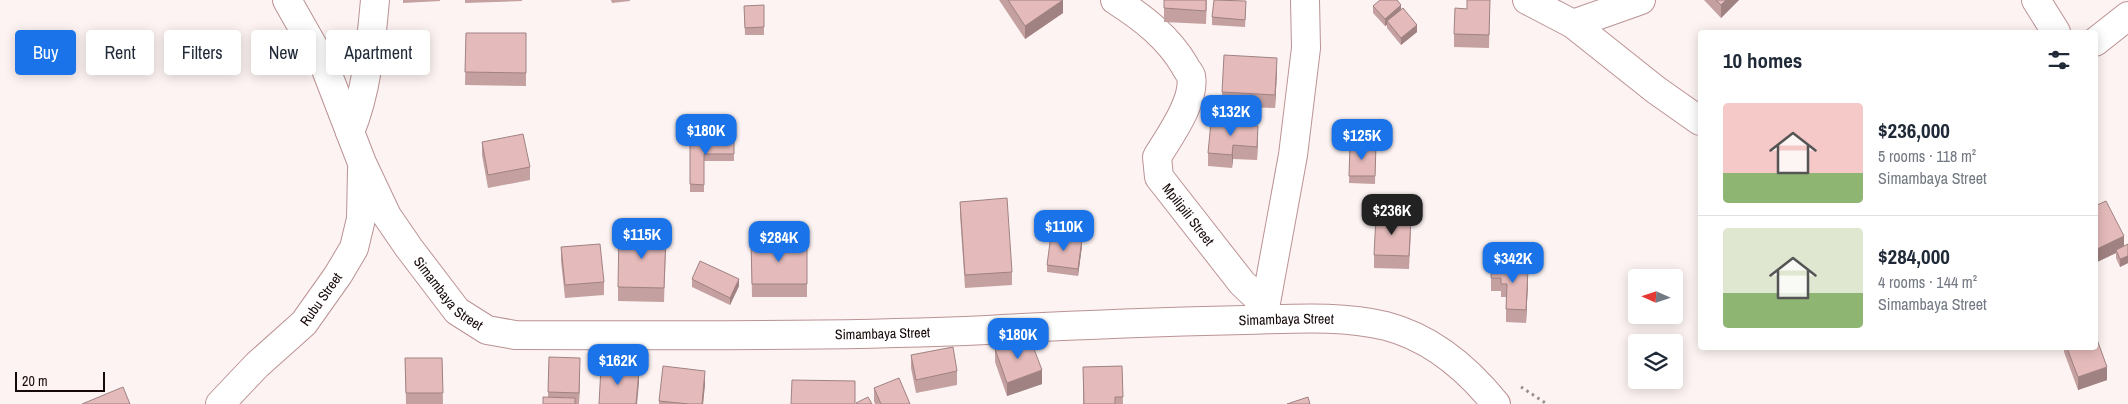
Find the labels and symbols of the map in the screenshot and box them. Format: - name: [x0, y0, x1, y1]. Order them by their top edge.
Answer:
- pin: $132K: [1196, 94, 1266, 137]
- pin: $180K: [671, 114, 741, 156]
- pin: $125K: [1327, 119, 1397, 161]
- street label: Mpilipili Street: [1158, 180, 1218, 249]
- pin: $236K: [1357, 194, 1427, 236]
- pin: $110K: [1029, 210, 1099, 252]
- pin: $115K: [607, 218, 677, 260]
- pin: $284K: [744, 220, 814, 263]
- pin: $342K: [1478, 242, 1548, 284]
- street label: Simambaya Street: [410, 253, 486, 334]
- street label: Rubu Street: [296, 269, 346, 329]
- north arrow: [1628, 269, 1682, 324]
- street label: Simambaya Street: [1238, 309, 1334, 329]
- pin: $180K: [983, 318, 1053, 360]
- street label: Simambaya Street: [835, 323, 930, 343]
- pin: $162K: [583, 344, 653, 386]
- scale bar: [15, 369, 105, 392]

